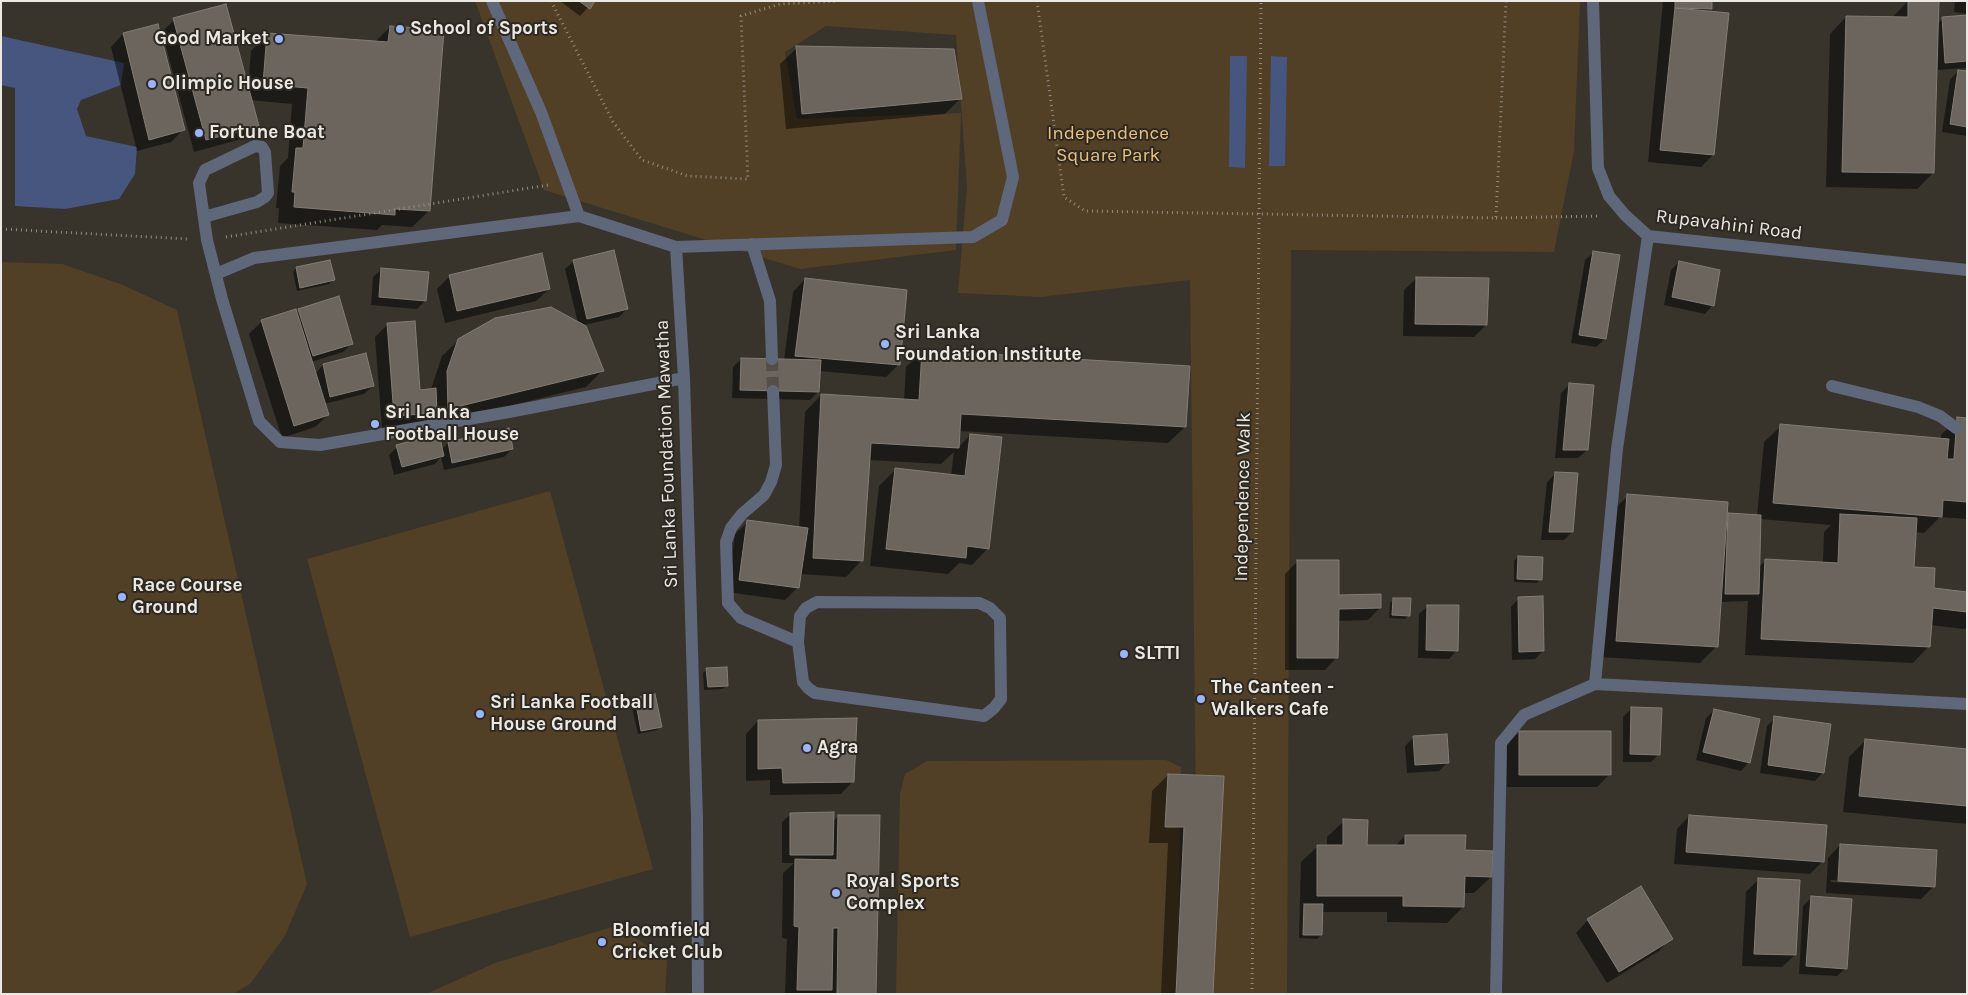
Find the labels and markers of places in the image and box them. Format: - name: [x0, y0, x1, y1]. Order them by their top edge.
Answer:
- place label: School of Sports: [410, 18, 558, 40]
- marker: School of Sports: [394, 23, 406, 35]
- place label: Good Market: [154, 28, 269, 50]
- marker: Good Market: [273, 33, 285, 45]
- place label: Olimpic House: [162, 73, 294, 95]
- marker: Olimpic House: [146, 78, 158, 90]
- place label: Fortune Boat: [209, 122, 325, 144]
- marker: Fortune Boat: [193, 127, 205, 139]
- place label: Sri Lanka Foundation Institute: [895, 322, 1082, 366]
- marker: Sri Lanka Foundation Institute: [879, 338, 891, 350]
- place label: Sri Lanka Football House: [385, 402, 519, 446]
- marker: Sri Lanka Football House: [369, 418, 381, 430]
- place label: Race Course Ground: [132, 575, 243, 619]
- marker: Race Course Ground: [116, 591, 128, 603]
- place label: SLTTI: [1134, 643, 1180, 665]
- marker: SLTTI: [1118, 648, 1130, 660]
- place label: The Canteen - Walkers Cafe: [1211, 677, 1334, 721]
- place label: Sri Lanka Football House Ground: [490, 692, 653, 736]
- marker: The Canteen - Walkers Cafe: [1195, 693, 1207, 705]
- marker: Sri Lanka Football House Ground: [474, 708, 486, 720]
- place label: Agra: [817, 737, 859, 759]
- marker: Agra: [801, 742, 813, 754]
- place label: Royal Sports Complex: [846, 871, 960, 915]
- marker: Royal Sports Complex: [830, 887, 842, 899]
- place label: Bloomfield Cricket Club: [612, 920, 723, 964]
- marker: Bloomfield Cricket Club: [596, 936, 608, 948]

